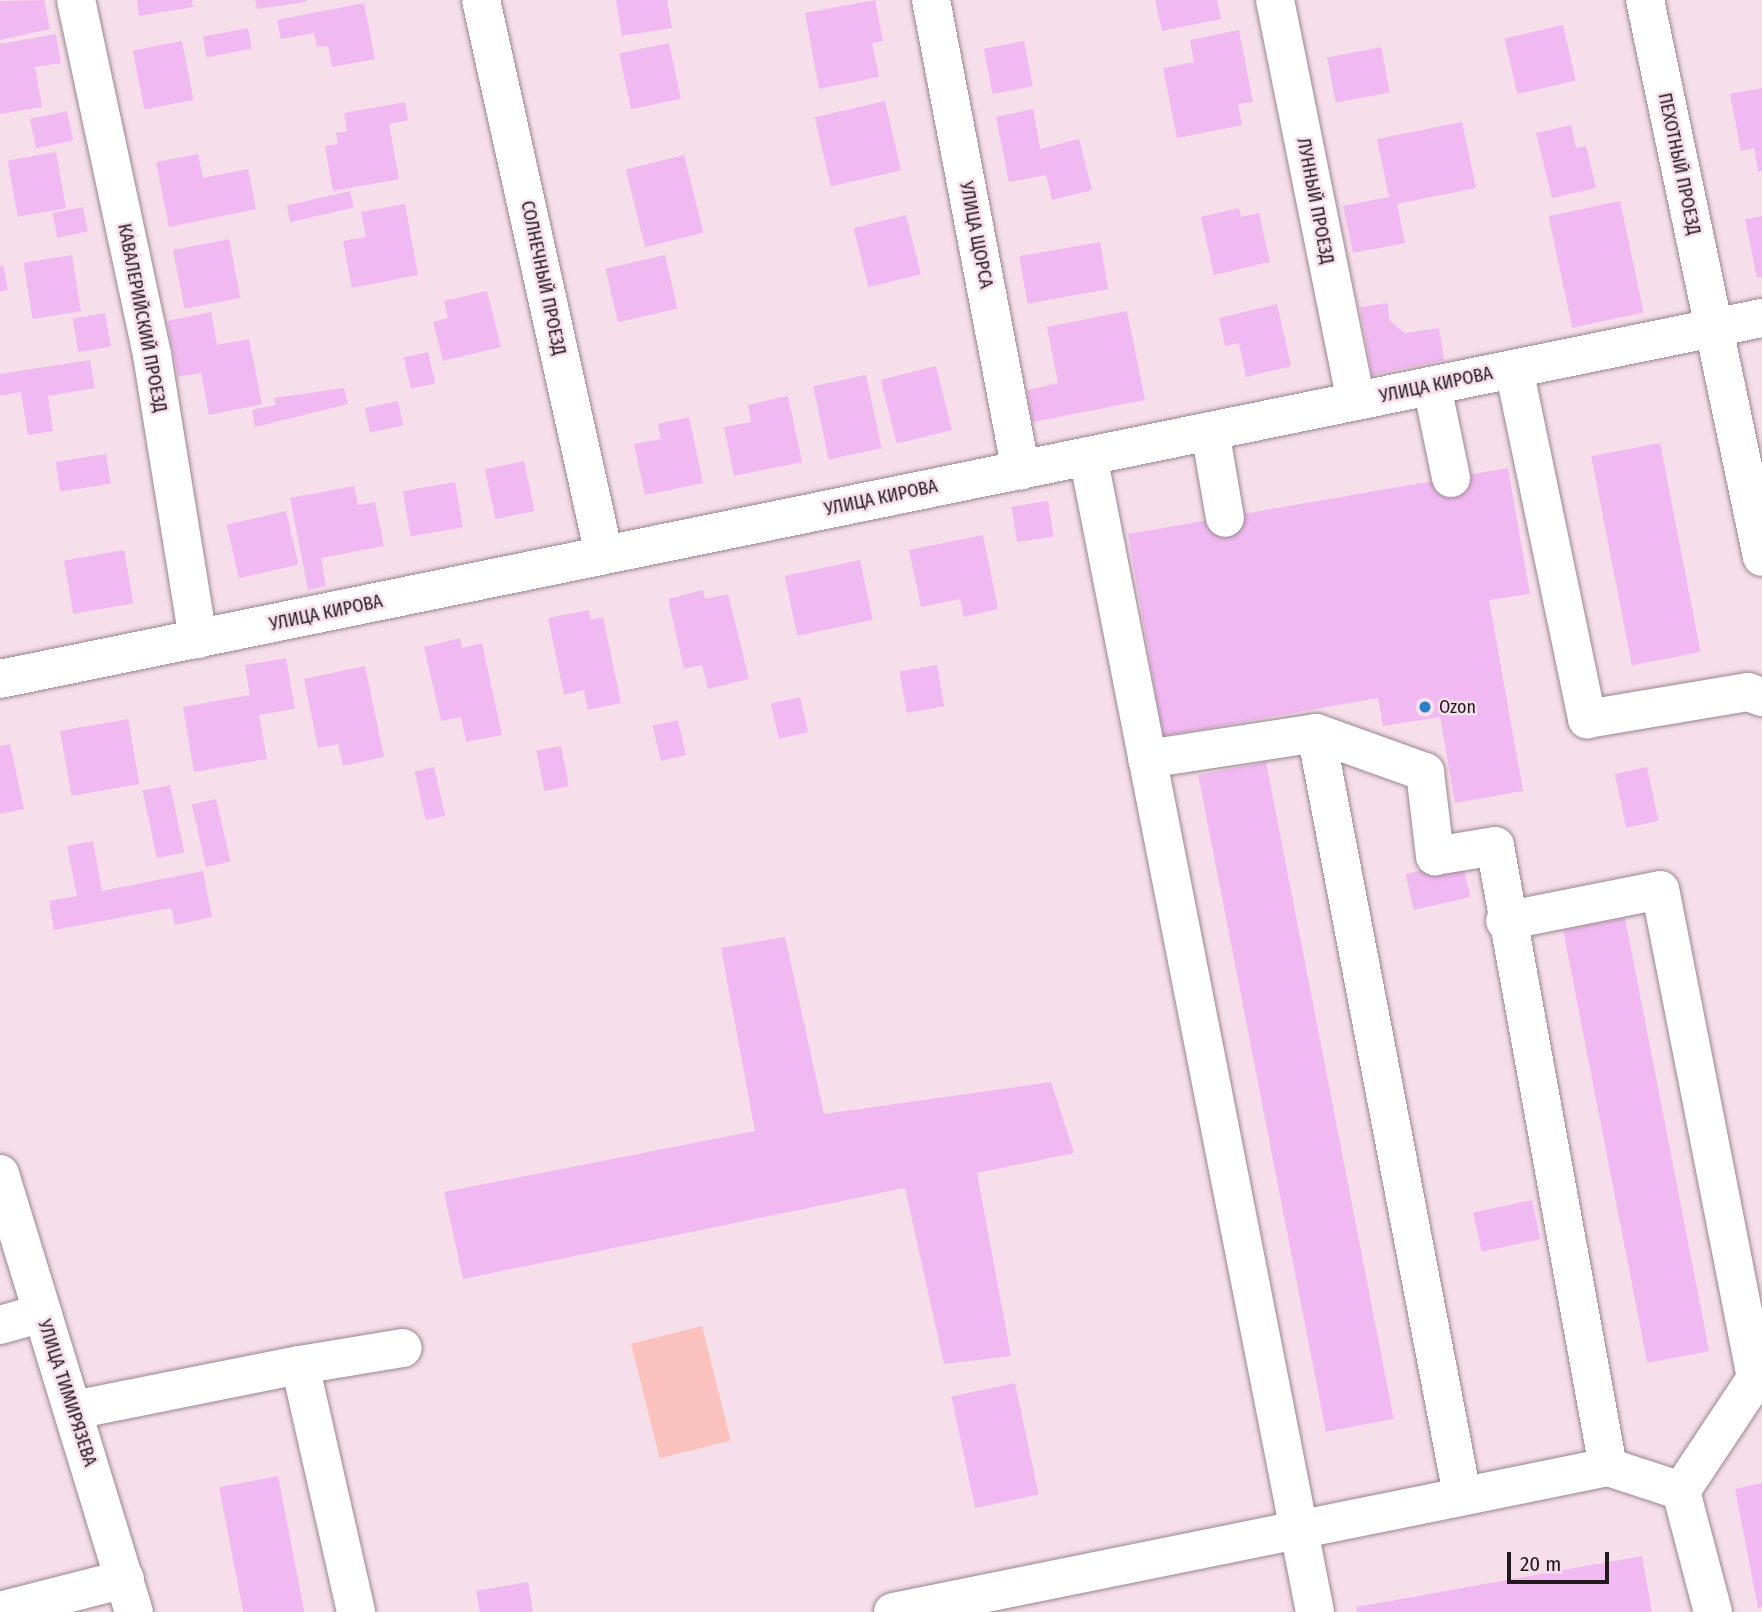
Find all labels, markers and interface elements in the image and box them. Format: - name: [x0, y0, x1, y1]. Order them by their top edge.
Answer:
- street label: ПЕХОТНЫЙ ПРОЕЗД: [1653, 91, 1705, 237]
- street label: ЛУННЫЙ ПРОЕЗД: [1292, 136, 1338, 266]
- street label: УЛИЦА ЩОРСА: [955, 180, 997, 290]
- street label: СОЛНЕЧНЫЙ ПРОЕЗД: [516, 199, 570, 357]
- street label: КАВАЛЕРИЙСКИЙ ПРОЕЗД: [113, 222, 171, 414]
- street label: УЛИЦА КИРОВА: [1378, 362, 1494, 408]
- street label: УЛИЦА КИРОВА: [823, 475, 939, 521]
- street label: УЛИЦА КИРОВА: [268, 590, 384, 636]
- place label: Ozon: [1439, 696, 1476, 718]
- marker: Ozon: [1417, 699, 1433, 715]
- street label: УЛИЦА ТИМИРЯЗЕВА: [33, 1317, 101, 1469]
- scale bar: [1510, 1538, 1612, 1582]
- text: 20 m: [1520, 1551, 1561, 1577]

